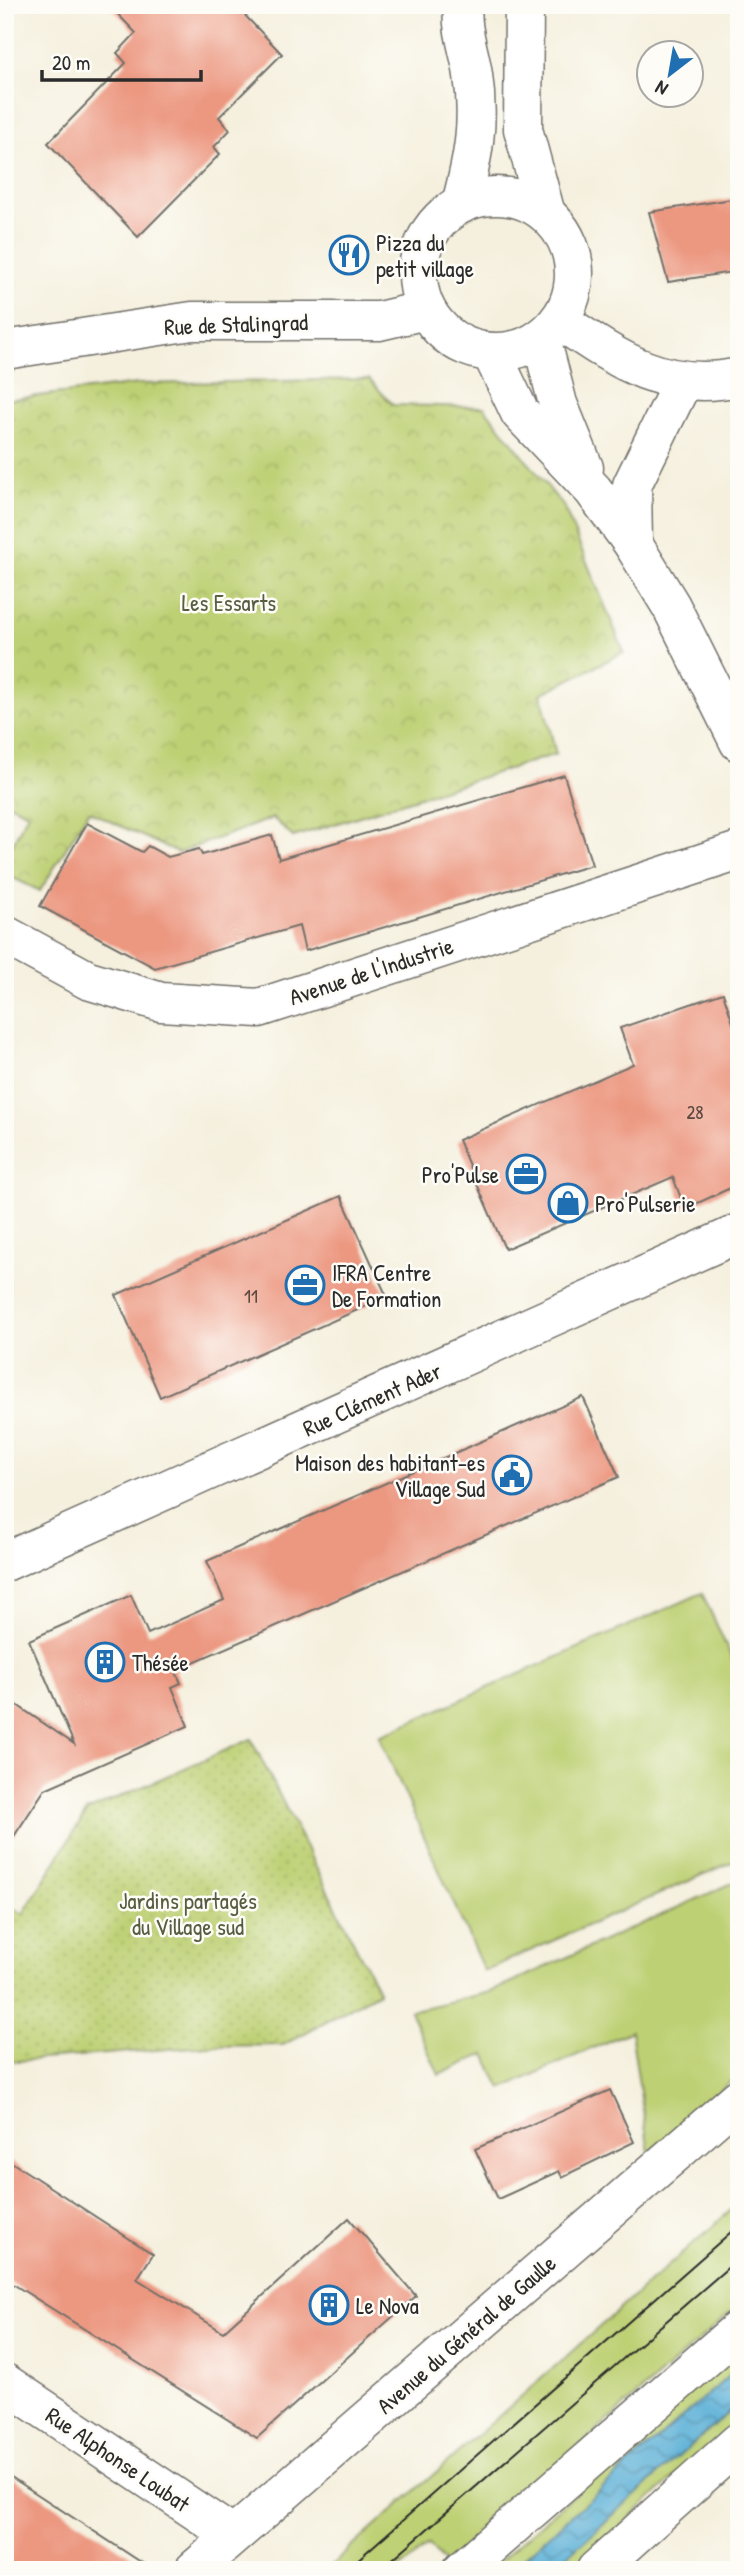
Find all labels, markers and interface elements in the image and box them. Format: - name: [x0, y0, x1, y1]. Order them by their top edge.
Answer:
- scale bar: [42, 38, 201, 82]
- north arrow: [636, 38, 706, 108]
- text: 20 m: [52, 48, 90, 77]
- text: N: [650, 75, 672, 102]
- place label: Pizza du petit village: [376, 227, 474, 284]
- restaurant icon: Pizza du petit village: [328, 234, 370, 276]
- street label: Rue de Stalingrad: [164, 306, 308, 342]
- park label: Les Essarts: [182, 587, 276, 618]
- street label: Avenue de l'Industrie: [285, 930, 457, 1012]
- house number: 28: [686, 1099, 704, 1125]
- office icon: Pro'Pulse: [505, 1153, 547, 1195]
- place label: Pro'Pulse: [422, 1159, 499, 1190]
- shop icon: Pro'Pulserie: [547, 1182, 589, 1224]
- place label: Pro'Pulserie: [595, 1188, 696, 1219]
- place label: IFRA Centre De Formation: [332, 1257, 442, 1314]
- office icon: IFRA Centre De Formation: [284, 1264, 326, 1306]
- house number: 11: [244, 1283, 258, 1309]
- street label: Rue Clément Ader: [298, 1355, 446, 1443]
- place label: Maison des habitant-es Village Sud: [295, 1447, 485, 1504]
- public building icon: Maison des habitant-es Village Sud: [491, 1454, 533, 1496]
- building icon: Thésée: [84, 1641, 126, 1683]
- place label: Thésée: [132, 1647, 189, 1678]
- park label: Jardins partagés du Village sud: [119, 1885, 257, 1942]
- street label: Avenue du Général de Gaulle: [370, 2248, 562, 2420]
- building icon: Le Nova: [308, 2284, 350, 2326]
- place label: Le Nova: [356, 2290, 419, 2321]
- street label: Rue Alphonse Loubat: [40, 2399, 197, 2519]

